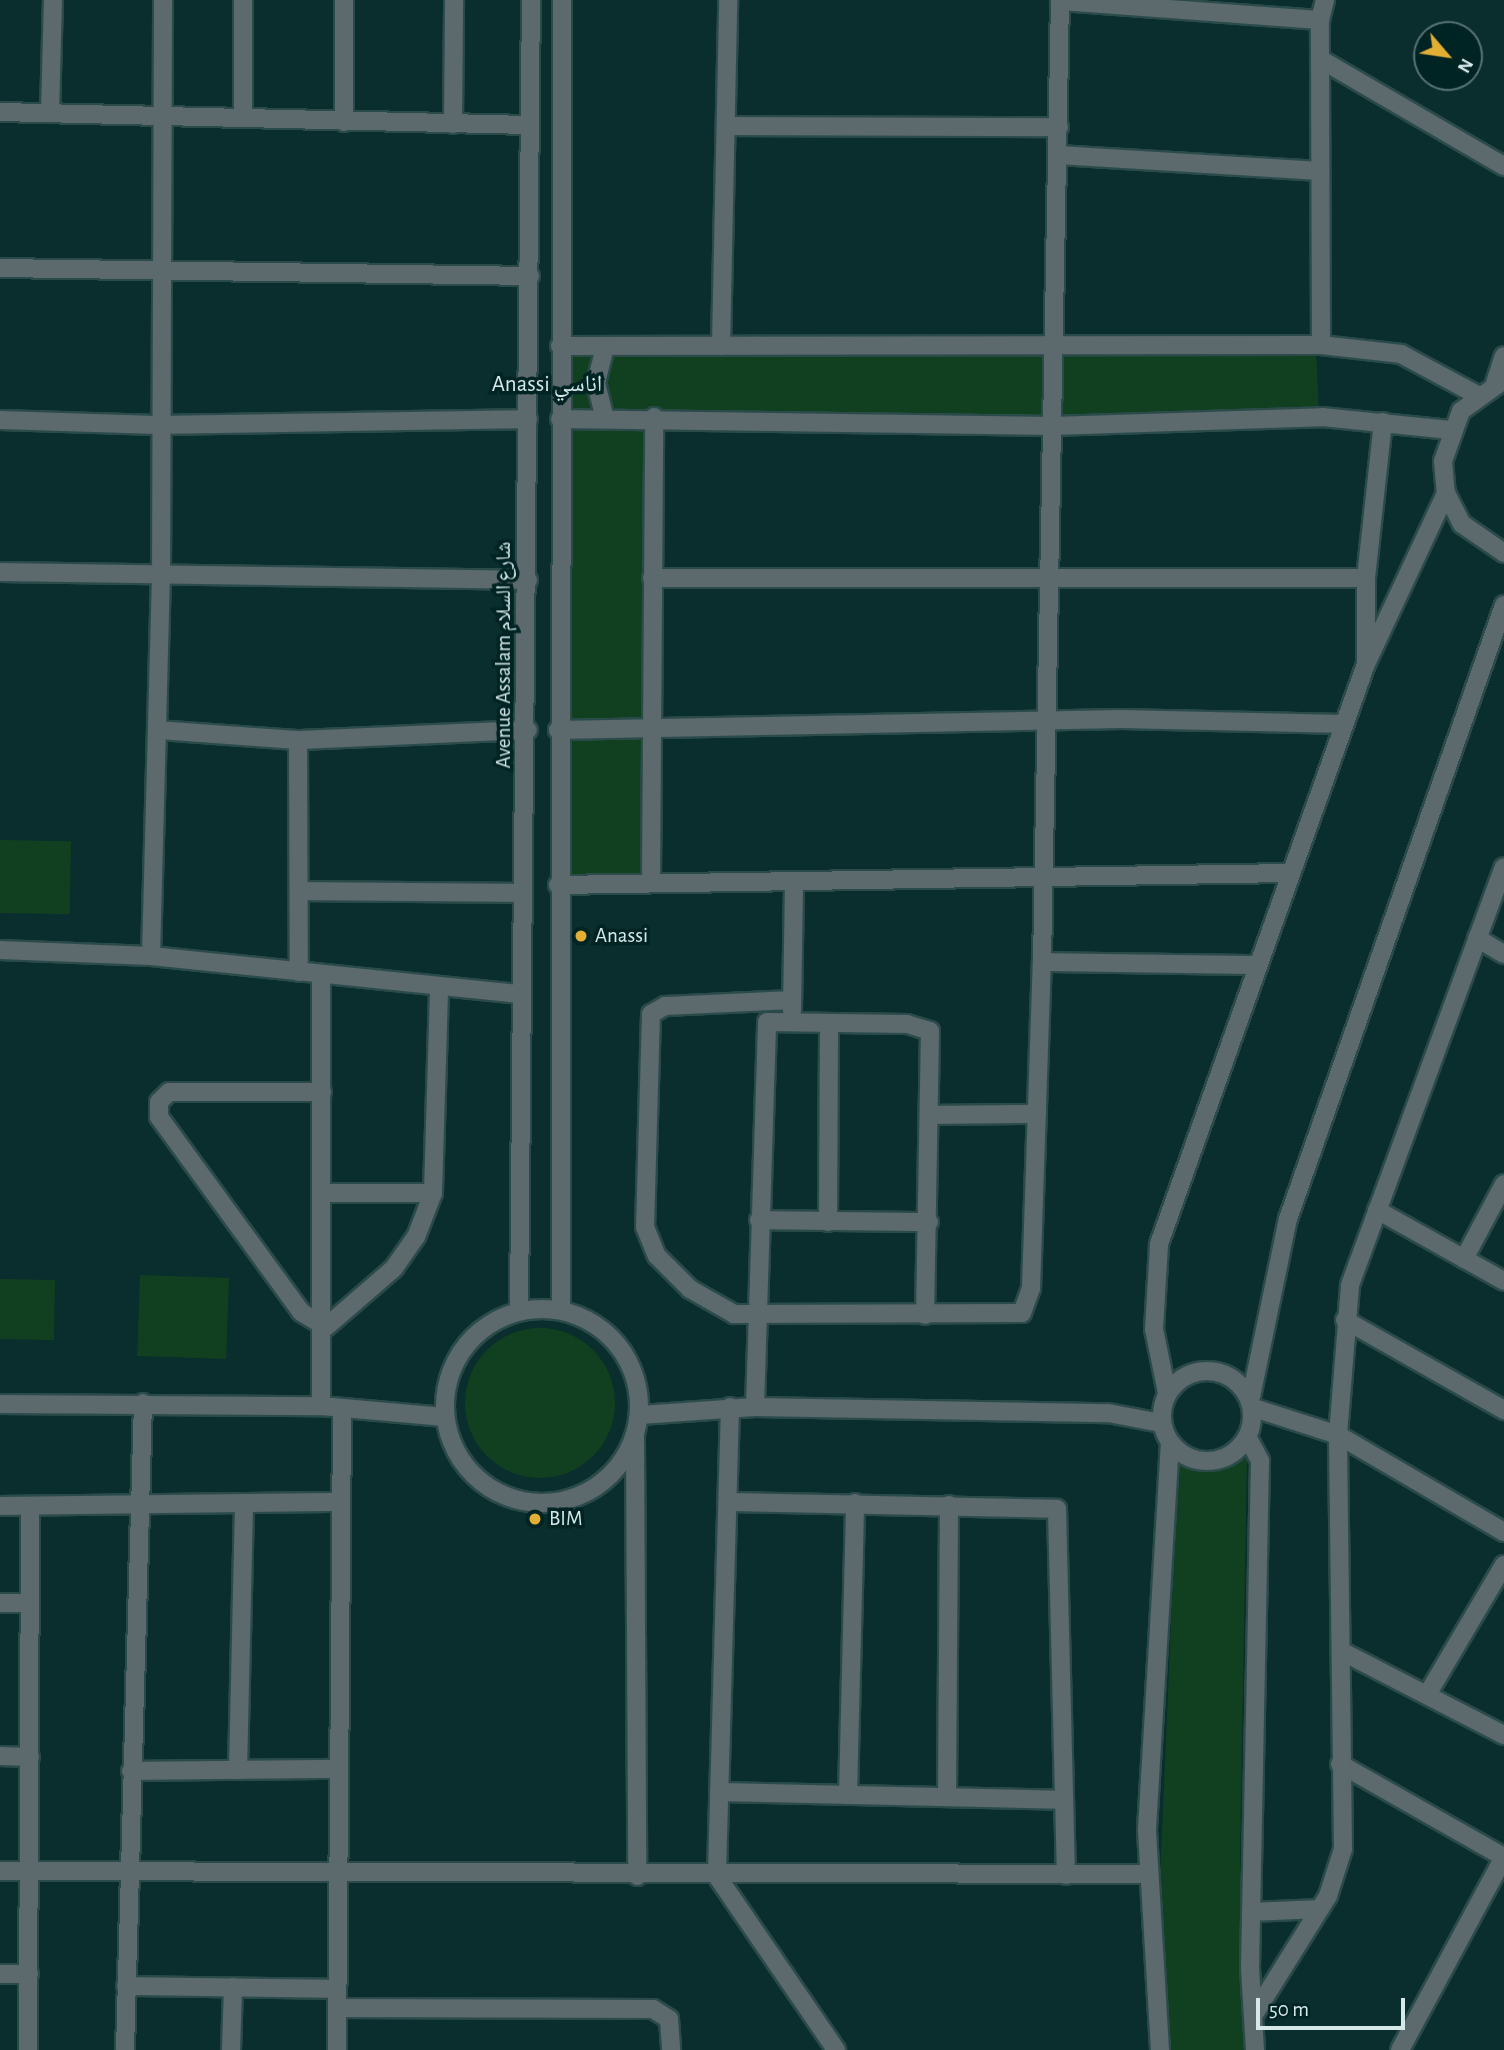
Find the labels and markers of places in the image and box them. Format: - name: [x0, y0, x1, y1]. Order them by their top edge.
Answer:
- place label: Anassi: [595, 923, 648, 949]
- marker: Anassi: [573, 928, 589, 944]
- place label: BIM: [549, 1506, 582, 1532]
- marker: BIM: [527, 1511, 543, 1527]

